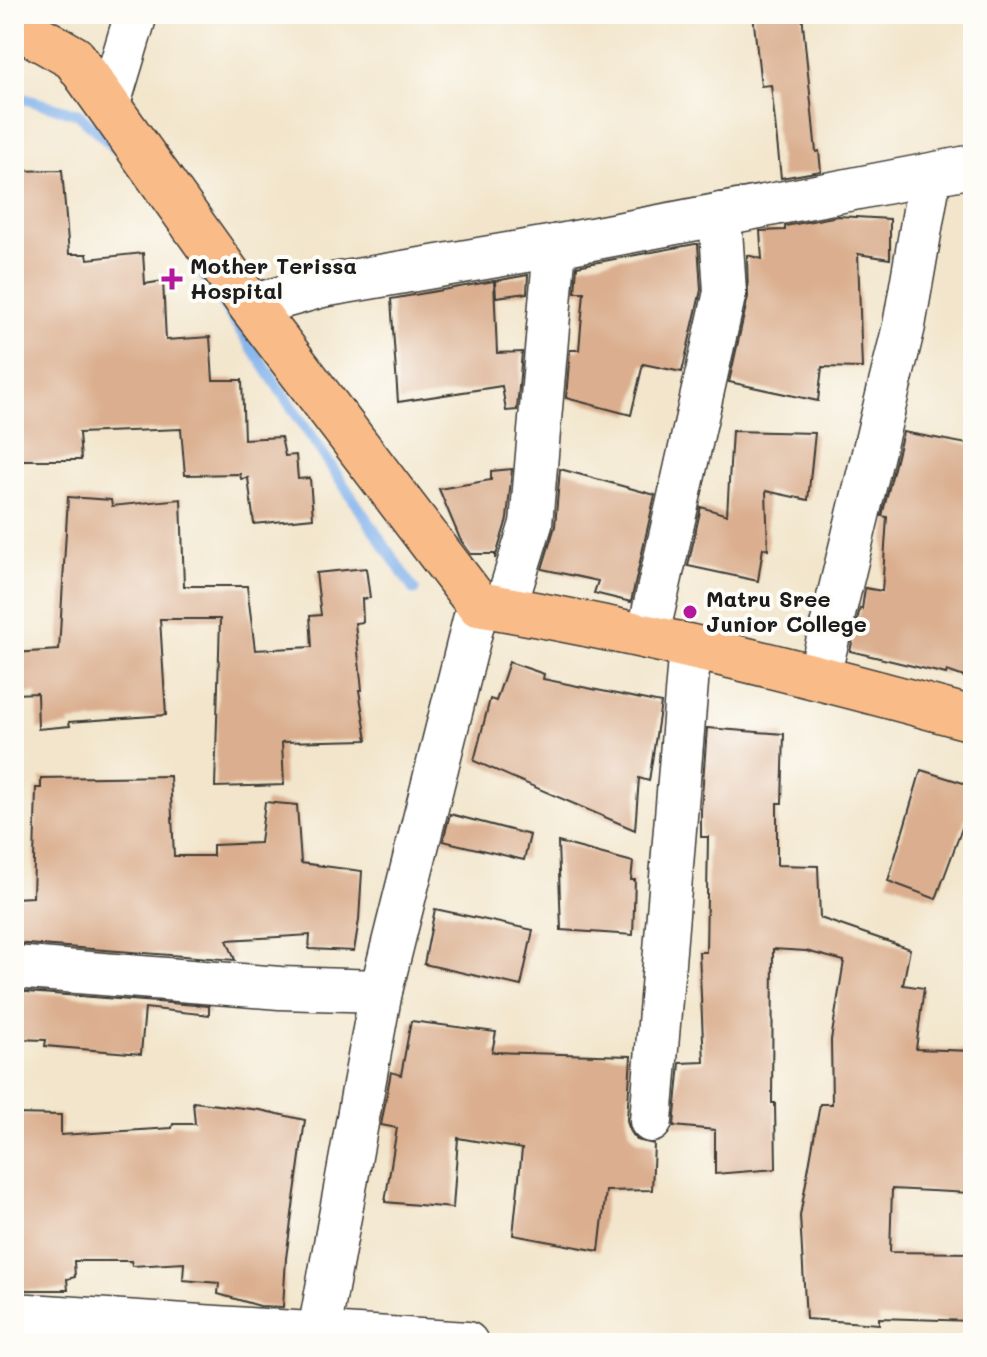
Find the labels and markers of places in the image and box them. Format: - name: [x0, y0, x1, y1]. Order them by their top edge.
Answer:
- place label: Mother Terissa Hospital: [190, 251, 357, 305]
- marker: Mother Terissa Hospital: [161, 268, 183, 290]
- place label: Matru Sree Junior College: [706, 584, 867, 638]
- marker: Matru Sree Junior College: [681, 603, 699, 621]

